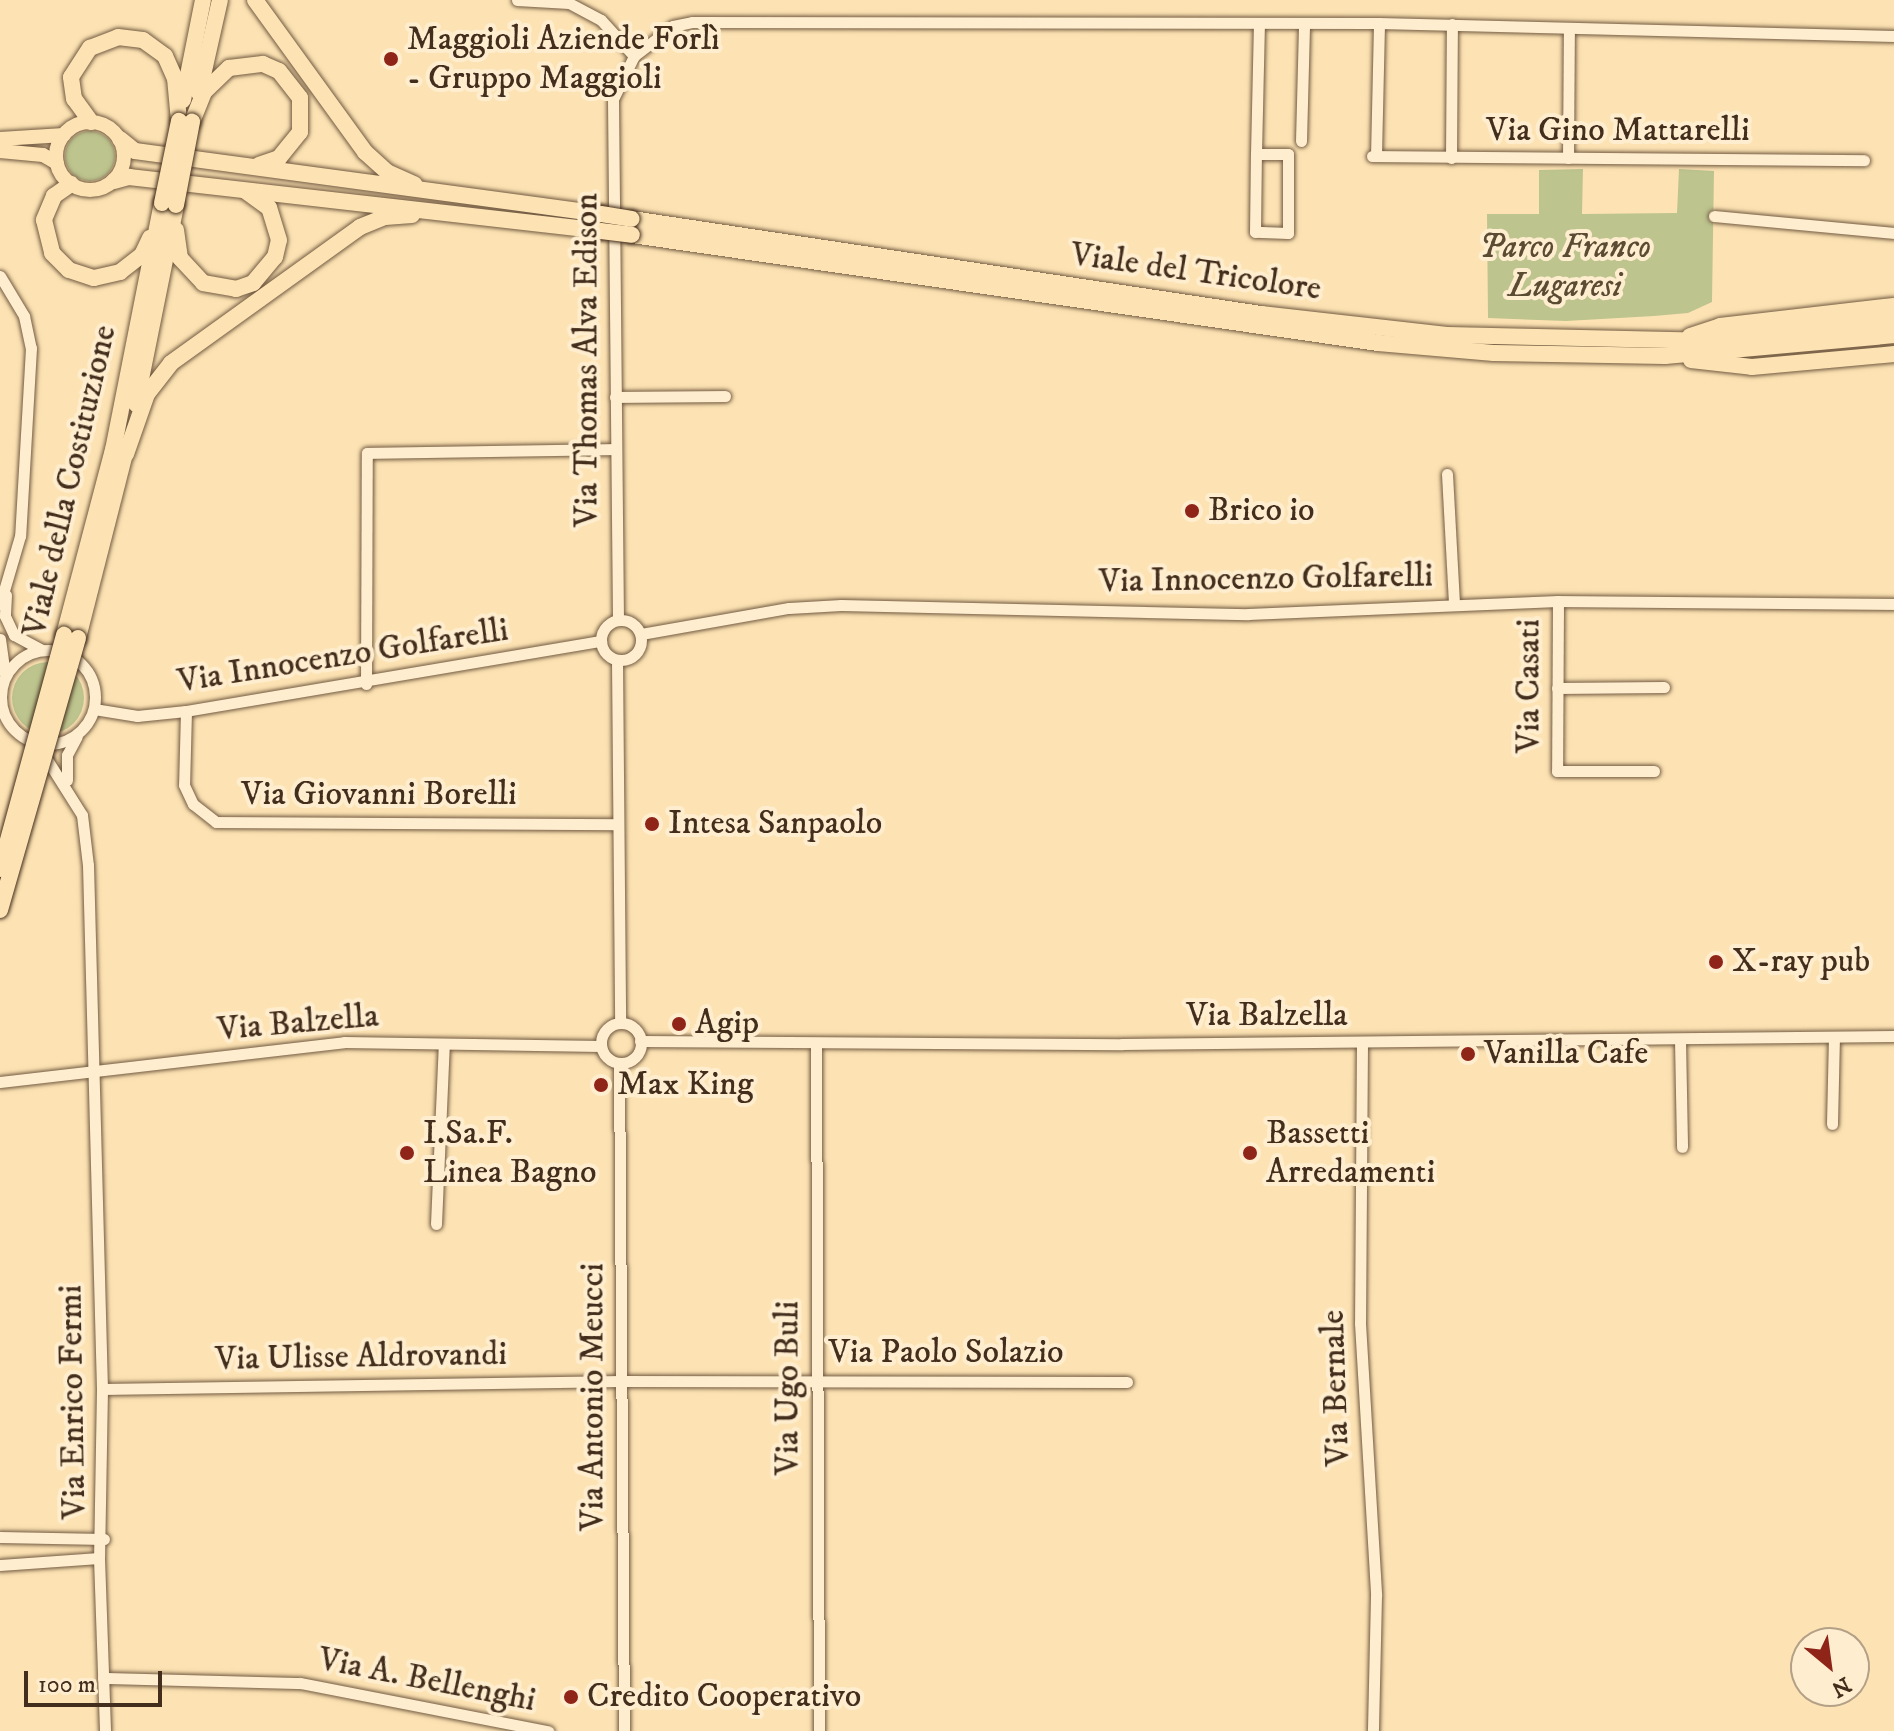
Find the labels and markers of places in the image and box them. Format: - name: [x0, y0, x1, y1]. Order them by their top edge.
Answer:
- place label: Maggioli Aziende Forlì - Gruppo Maggioli: [407, 19, 720, 98]
- marker: Maggioli Aziende Forlì - Gruppo Maggioli: [382, 50, 400, 68]
- place label: Brico io: [1208, 491, 1315, 531]
- marker: Brico io: [1183, 502, 1201, 520]
- place label: Intesa Sanpaolo: [668, 804, 882, 844]
- marker: Intesa Sanpaolo: [643, 815, 661, 833]
- place label: X-ray pub: [1732, 942, 1870, 982]
- marker: X-ray pub: [1707, 953, 1725, 971]
- place label: Agip: [695, 1004, 759, 1044]
- marker: Agip: [670, 1015, 688, 1033]
- place label: Vanilla Cafe: [1484, 1034, 1648, 1074]
- marker: Vanilla Cafe: [1459, 1045, 1477, 1063]
- place label: Max King: [617, 1065, 753, 1105]
- marker: Max King: [592, 1076, 610, 1094]
- place label: I.Sa.F. Linea Bagno: [423, 1113, 596, 1192]
- place label: Bassetti Arredamenti: [1266, 1113, 1435, 1192]
- marker: I.Sa.F. Linea Bagno: [398, 1144, 416, 1162]
- marker: Bassetti Arredamenti: [1241, 1144, 1259, 1162]
- place label: Credito Cooperativo: [587, 1677, 861, 1717]
- marker: Credito Cooperativo: [562, 1688, 580, 1706]

